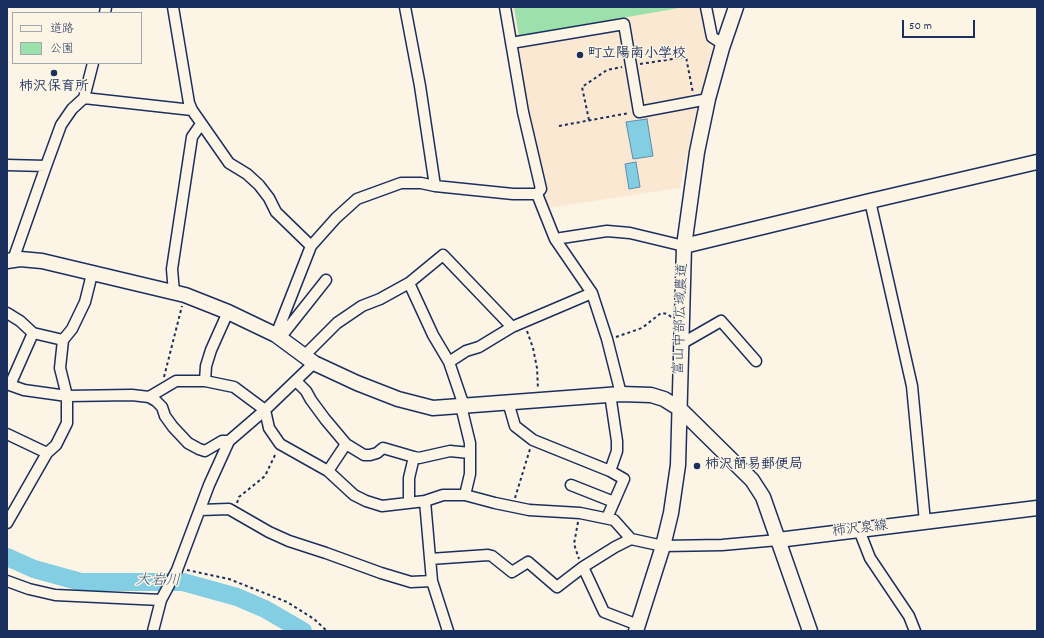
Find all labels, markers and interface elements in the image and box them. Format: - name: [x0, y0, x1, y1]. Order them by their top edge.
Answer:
- legend: [12, 12, 142, 64]
- scale bar: [904, 12, 977, 38]
- text: 50 m: [909, 18, 932, 35]
- text: 道路: [50, 21, 74, 38]
- text: 公園: [50, 41, 74, 58]
- place label: 町立陽南小学校: [588, 47, 686, 63]
- marker: 町立陽南小学校: [575, 50, 585, 60]
- marker: 柿沢保育所: [49, 68, 59, 78]
- place label: 柿沢保育所: [19, 80, 89, 96]
- street label: 富山中部広域農道: [672, 263, 692, 375]
- place label: 柿沢簡易郵便局: [705, 458, 803, 474]
- marker: 柿沢簡易郵便局: [692, 461, 702, 471]
- street label: 柿沢泉線: [831, 518, 889, 542]
- water label: 大岩川: [135, 573, 181, 591]

